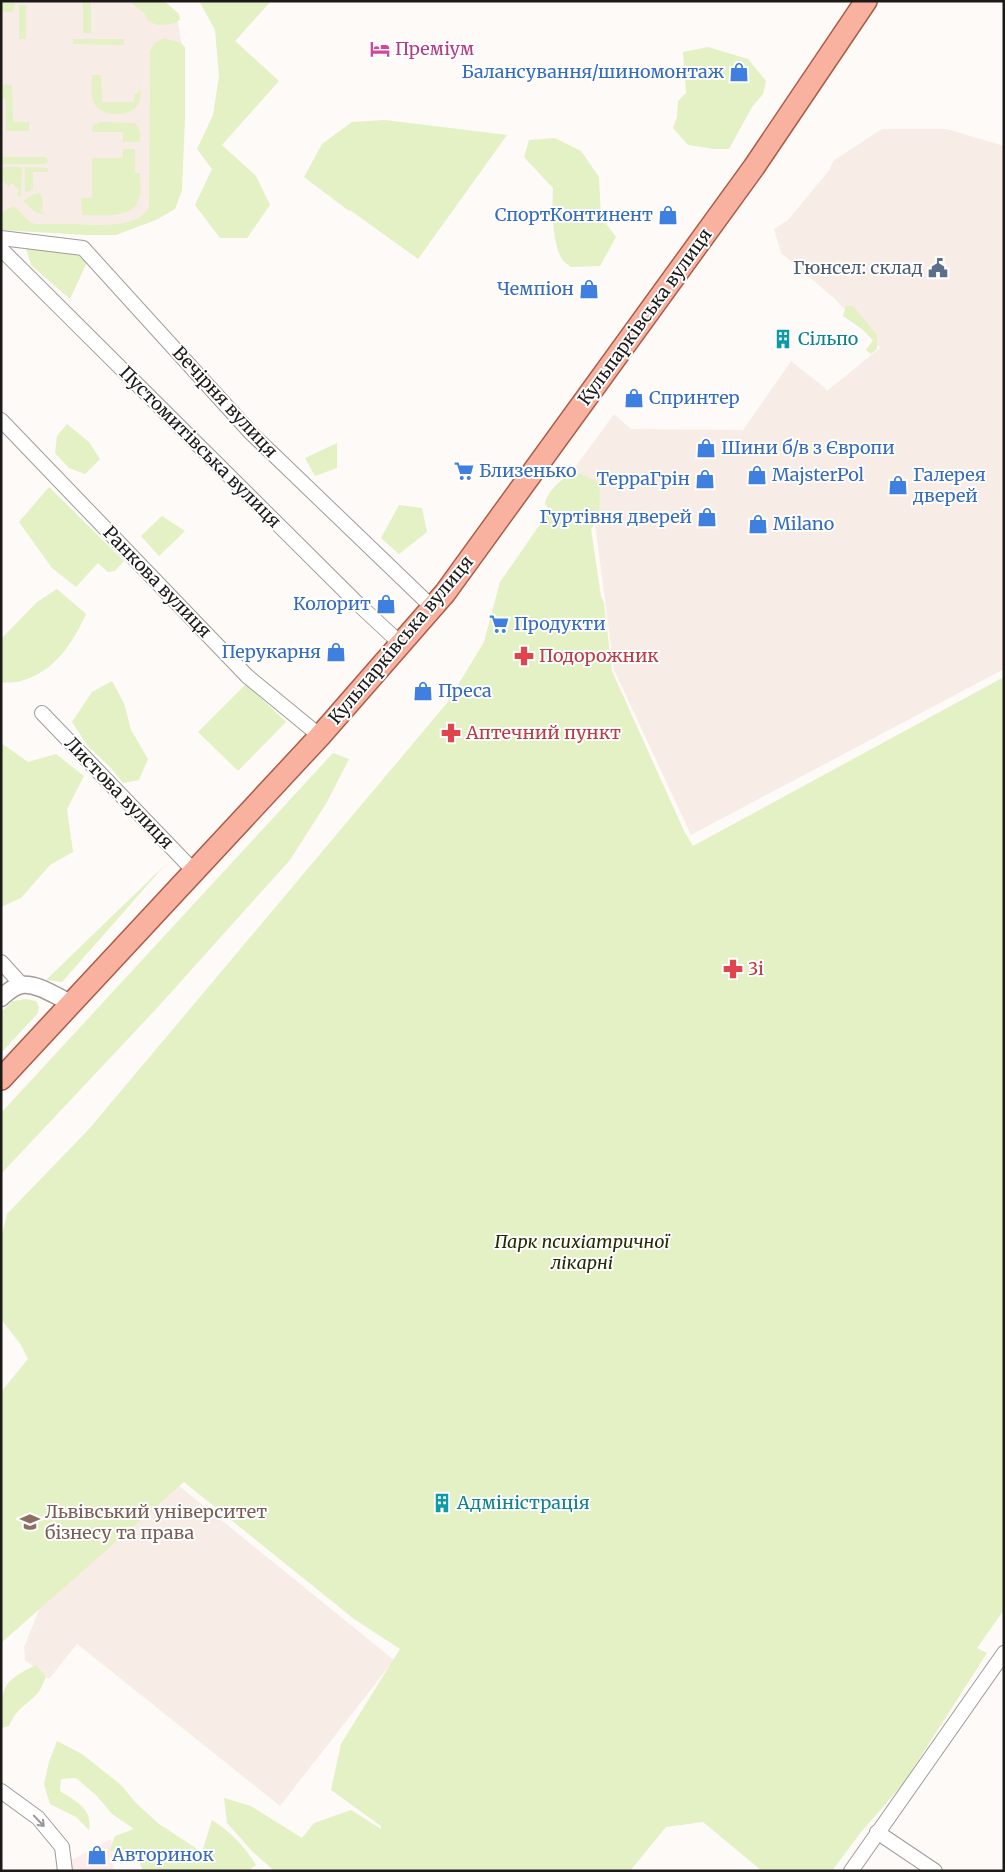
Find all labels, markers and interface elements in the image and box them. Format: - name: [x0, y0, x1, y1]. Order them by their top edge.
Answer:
- place label: Преміум: [395, 37, 475, 60]
- hotel icon: Преміум: [369, 38, 391, 60]
- place label: Балансування/шиномонтаж: [461, 60, 725, 83]
- shop icon: Балансування/шиномонтаж: [728, 61, 750, 83]
- place label: СпортКонтинент: [495, 203, 653, 226]
- shop icon: СпортКонтинент: [657, 204, 679, 226]
- street label: Кульпарківська вулиця: [573, 223, 717, 410]
- place label: Гюнсел: склад: [793, 256, 923, 279]
- public building icon: Гюнсел: склад: [927, 257, 949, 279]
- place label: Чемпіон: [497, 277, 574, 300]
- shop icon: Чемпіон: [578, 278, 600, 300]
- place label: Сільпо: [798, 327, 858, 350]
- building icon: Сільпо: [772, 328, 794, 350]
- street label: Вечірня вулиця: [168, 341, 283, 462]
- street label: Пустомитівська вулиця: [115, 361, 286, 533]
- place label: Спринтер: [649, 386, 740, 409]
- shop icon: Спринтер: [623, 387, 645, 409]
- place label: Шини б/в з Європи: [721, 436, 895, 459]
- shop icon: Шини б/в з Європи: [695, 437, 717, 459]
- place label: Близенько: [479, 459, 577, 482]
- supermarket icon: Близенько: [453, 460, 475, 482]
- place label: MajsterPol: [772, 463, 865, 486]
- place label: Галерея дверей: [912, 463, 986, 507]
- shop icon: MajsterPol: [746, 464, 768, 486]
- place label: ТерраГрін: [597, 467, 690, 490]
- shop icon: ТерраГрін: [694, 468, 716, 490]
- shop icon: Галерея дверей: [887, 474, 909, 496]
- place label: Гуртівня дверей: [540, 505, 692, 528]
- shop icon: Гуртівня дверей: [696, 506, 718, 528]
- place label: Milano: [773, 512, 834, 535]
- shop icon: Milano: [747, 513, 769, 535]
- street label: Ранкова вулиця: [98, 521, 217, 642]
- street label: Кульпарківська вулиця: [323, 550, 478, 729]
- place label: Колорит: [293, 592, 371, 615]
- shop icon: Колорит: [375, 593, 397, 615]
- place label: Продукти: [514, 612, 606, 635]
- supermarket icon: Продукти: [488, 613, 510, 635]
- place label: Перукарня: [221, 640, 321, 663]
- shop icon: Перукарня: [325, 641, 347, 663]
- place label: Подорожник: [539, 644, 659, 667]
- pharmacy icon: Подорожник: [513, 645, 535, 667]
- place label: Преса: [438, 679, 492, 702]
- shop icon: Преса: [412, 680, 434, 702]
- place label: Аптечний пункт: [465, 721, 621, 744]
- pharmacy icon: Аптечний пункт: [440, 722, 462, 744]
- street label: Листова вулиця: [60, 732, 179, 854]
- place label: 3і: [748, 957, 764, 980]
- pharmacy icon: 3і: [722, 958, 744, 980]
- park label: Парк психіатричної лікарні: [494, 1230, 671, 1274]
- place label: Адміністрація: [456, 1491, 590, 1514]
- building icon: Адміністрація: [431, 1492, 453, 1514]
- place label: Львівський університет бізнесу та права: [45, 1500, 267, 1544]
- school or university icon: Львівський університет бізнесу та права: [19, 1511, 41, 1533]
- one-way arrow: [33, 1815, 45, 1828]
- place label: Авторинок: [111, 1843, 214, 1866]
- shop icon: Авторинок: [86, 1844, 108, 1866]

